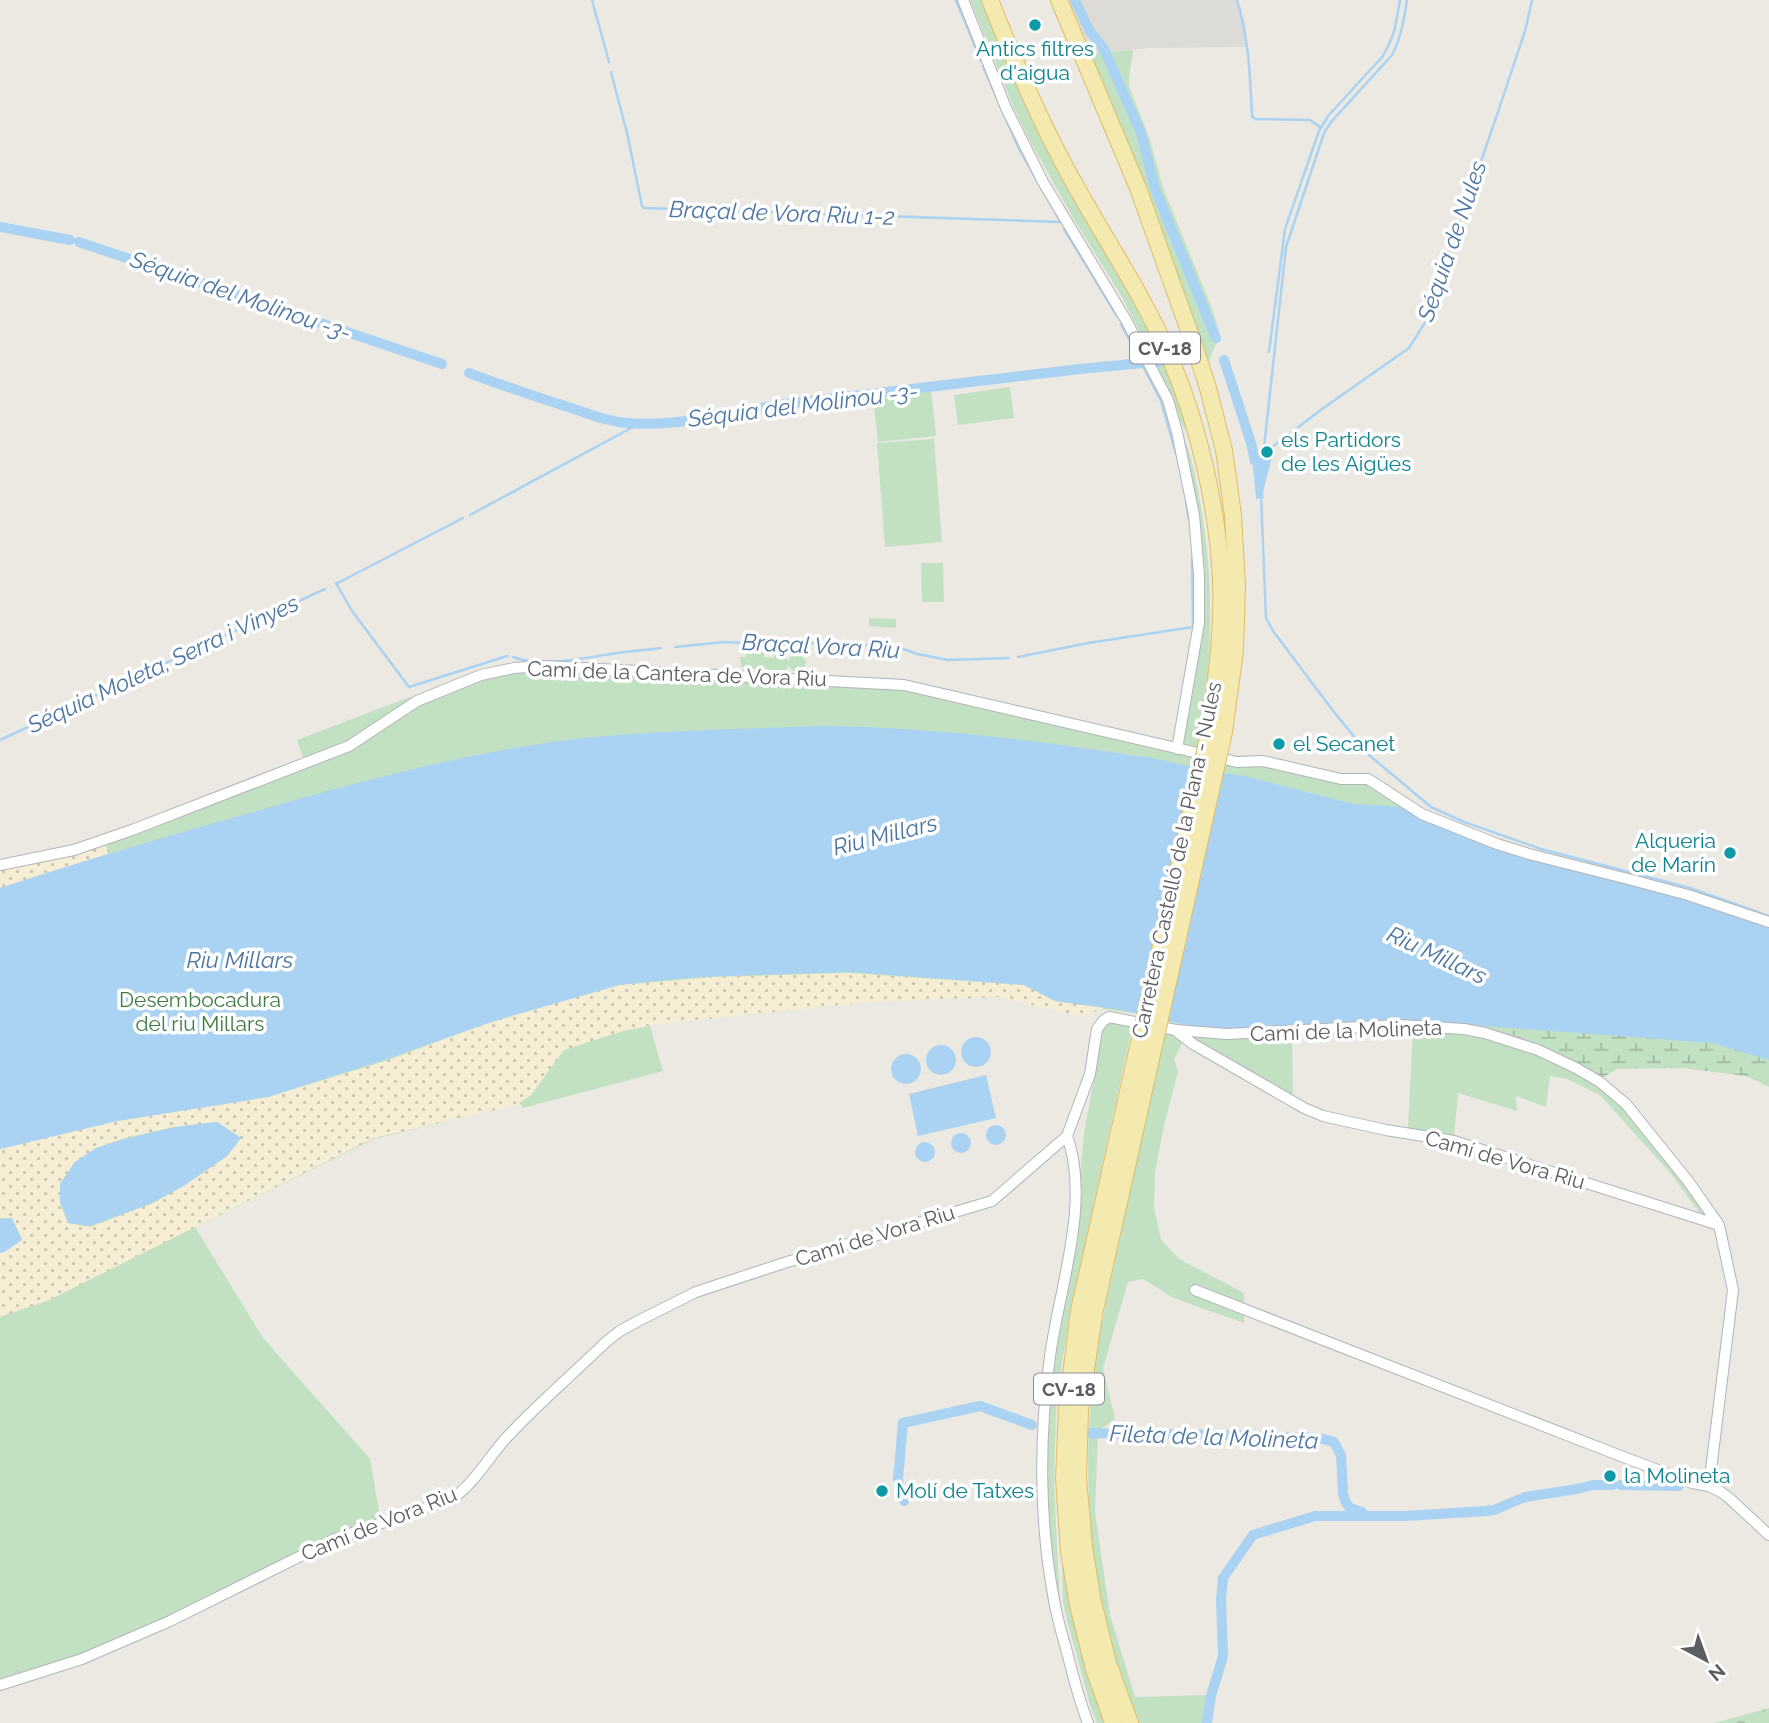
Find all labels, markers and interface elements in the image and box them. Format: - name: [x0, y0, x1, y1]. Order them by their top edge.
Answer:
- marker: Antics filtres d'aigua: [1027, 17, 1043, 33]
- place label: Antics filtres d'aigua: [976, 36, 1094, 85]
- water label: Séquia de Nules: [1411, 157, 1492, 325]
- water label: Braçal de Vora Riu 1-2: [669, 195, 895, 230]
- water label: Séquia del Molinou -3-: [126, 245, 355, 346]
- road number: CV-18: [1130, 332, 1200, 364]
- water label: Séquia del Molinou -3-: [685, 377, 920, 432]
- place label: els Partidors de les Aigües: [1281, 427, 1411, 476]
- marker: els Partidors de les Aigües: [1259, 444, 1275, 460]
- water label: Séquia Moleta, Serra i Vinyes: [22, 589, 303, 739]
- water label: Braçal Vora Riu: [741, 628, 901, 663]
- street label: Camí de la Cantera de Vora Riu: [527, 656, 827, 691]
- street label: Carretera Castelló de la Plana - Nules: [1126, 679, 1227, 1040]
- place label: el Secanet: [1293, 731, 1395, 756]
- marker: el Secanet: [1271, 736, 1287, 752]
- water label: Riu Millars: [830, 808, 940, 861]
- place label: Alqueria de Marín: [1631, 828, 1716, 877]
- marker: Alqueria de Marín: [1722, 845, 1738, 861]
- water label: Riu Millars: [1383, 920, 1492, 989]
- water label: Riu Millars: [187, 946, 294, 973]
- park label: Desembocadura del riu Millars: [119, 987, 281, 1036]
- street label: Camí de la Molineta: [1249, 1015, 1443, 1046]
- street label: Camí de Vora Riu: [1422, 1125, 1588, 1194]
- street label: Camí de Vora Riu: [792, 1199, 958, 1272]
- road number: CV-18: [1034, 1373, 1104, 1404]
- water label: Fileta de la Molineta: [1109, 1419, 1319, 1454]
- place label: la Molineta: [1624, 1463, 1731, 1488]
- marker: la Molineta: [1602, 1468, 1618, 1484]
- place label: Molí de Tatxes: [896, 1478, 1034, 1503]
- street label: Camí de Vora Riu: [298, 1481, 460, 1566]
- marker: Molí de Tatxes: [874, 1483, 890, 1499]
- north arrow: [1671, 1625, 1741, 1695]
- text: N: [1704, 1660, 1730, 1686]

